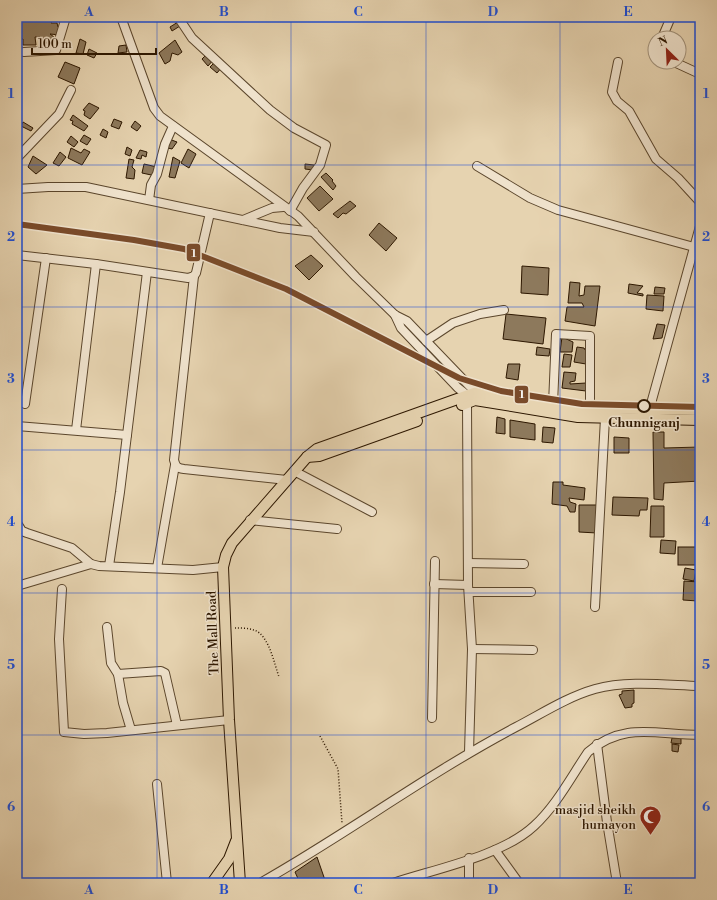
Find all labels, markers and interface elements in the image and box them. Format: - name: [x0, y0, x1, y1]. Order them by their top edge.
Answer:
- text: A: [83, 4, 94, 20]
- text: B: [219, 4, 229, 20]
- text: C: [353, 4, 363, 20]
- text: D: [488, 4, 498, 20]
- text: E: [623, 4, 633, 20]
- scale bar: [32, 30, 156, 56]
- north arrow: [647, 30, 687, 70]
- text: N: [657, 33, 670, 50]
- text: 100 m: [38, 37, 72, 52]
- text: 1: [8, 86, 15, 102]
- text: 1: [703, 86, 710, 102]
- text: 2: [7, 229, 15, 245]
- text: 2: [702, 229, 710, 245]
- line badge: 1: [186, 243, 201, 262]
- text: 1: [191, 247, 197, 261]
- text: 3: [7, 371, 15, 387]
- text: 3: [702, 371, 710, 387]
- line badge: 1: [514, 385, 529, 404]
- text: 1: [519, 388, 525, 402]
- marker: Chunniganj: [637, 399, 651, 413]
- place label: Chunniganj: [608, 415, 680, 431]
- text: 4: [7, 514, 16, 530]
- text: 4: [702, 514, 711, 530]
- street label: The Mall Road: [204, 590, 222, 675]
- text: 5: [7, 657, 15, 673]
- text: 5: [702, 657, 710, 673]
- text: 6: [7, 799, 15, 815]
- text: 6: [702, 799, 710, 815]
- place label: masjid sheikh humayon: [555, 802, 636, 833]
- mosque icon: masjid sheikh humayon: [638, 803, 664, 836]
- text: A: [83, 882, 94, 898]
- text: B: [219, 882, 229, 898]
- text: C: [353, 882, 363, 898]
- text: D: [488, 882, 498, 898]
- text: E: [623, 882, 633, 898]

